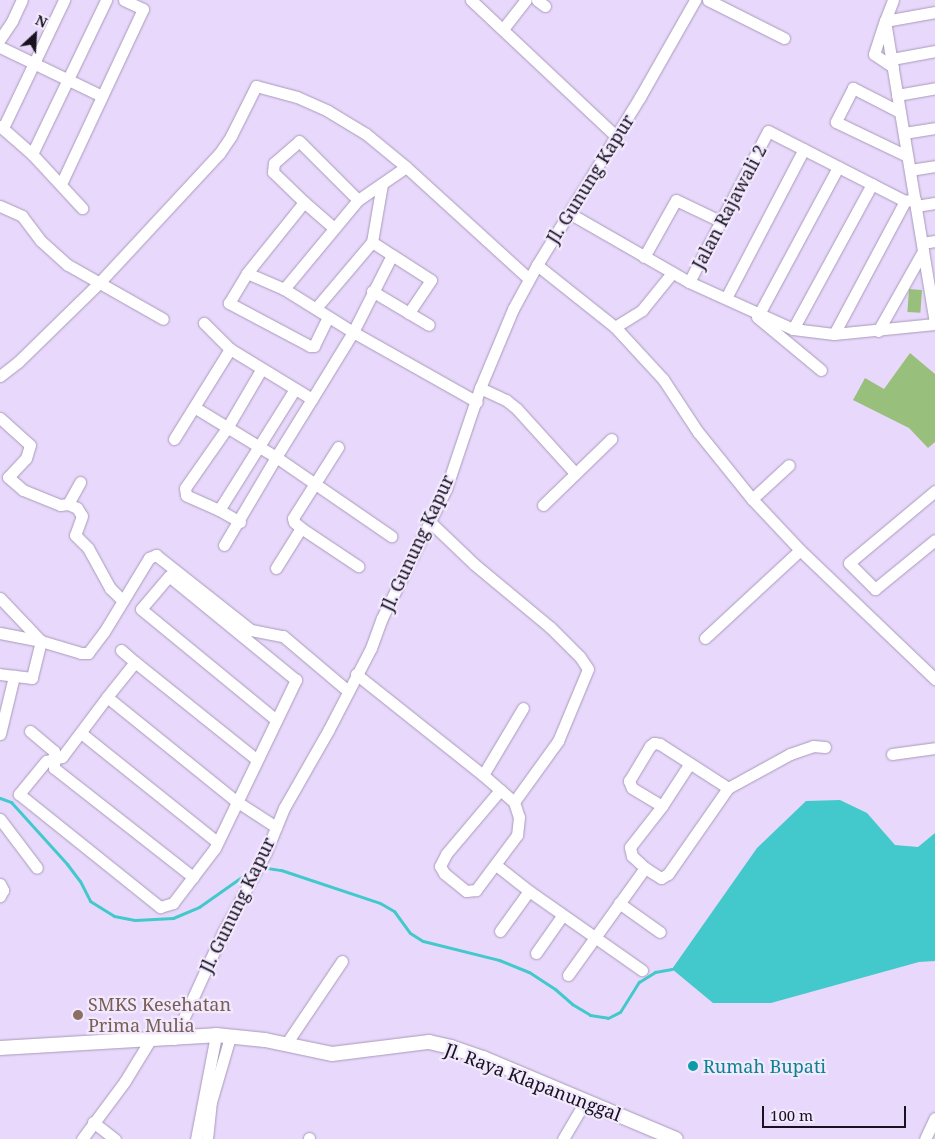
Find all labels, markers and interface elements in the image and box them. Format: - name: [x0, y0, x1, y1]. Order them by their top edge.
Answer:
- north arrow: [10, 10, 60, 60]
- text: N: [33, 10, 51, 32]
- street label: Jl. Gunung Kapur: [542, 110, 638, 248]
- street label: Jalan Rajawali 2: [687, 141, 771, 273]
- street label: Jl. Gunung Kapur: [376, 471, 458, 615]
- street label: Jl. Gunung Kapur: [195, 834, 279, 976]
- place label: SMKS Kesehatan Prima Mulia: [88, 994, 231, 1036]
- marker: SMKS Kesehatan Prima Mulia: [72, 1009, 84, 1021]
- street label: Jl. Raya Klapanunggal: [442, 1038, 624, 1126]
- place label: Rumah Bupati: [703, 1055, 826, 1077]
- marker: Rumah Bupati: [687, 1060, 699, 1072]
- scale bar: [765, 1096, 909, 1128]
- text: 100 m: [770, 1105, 813, 1125]

